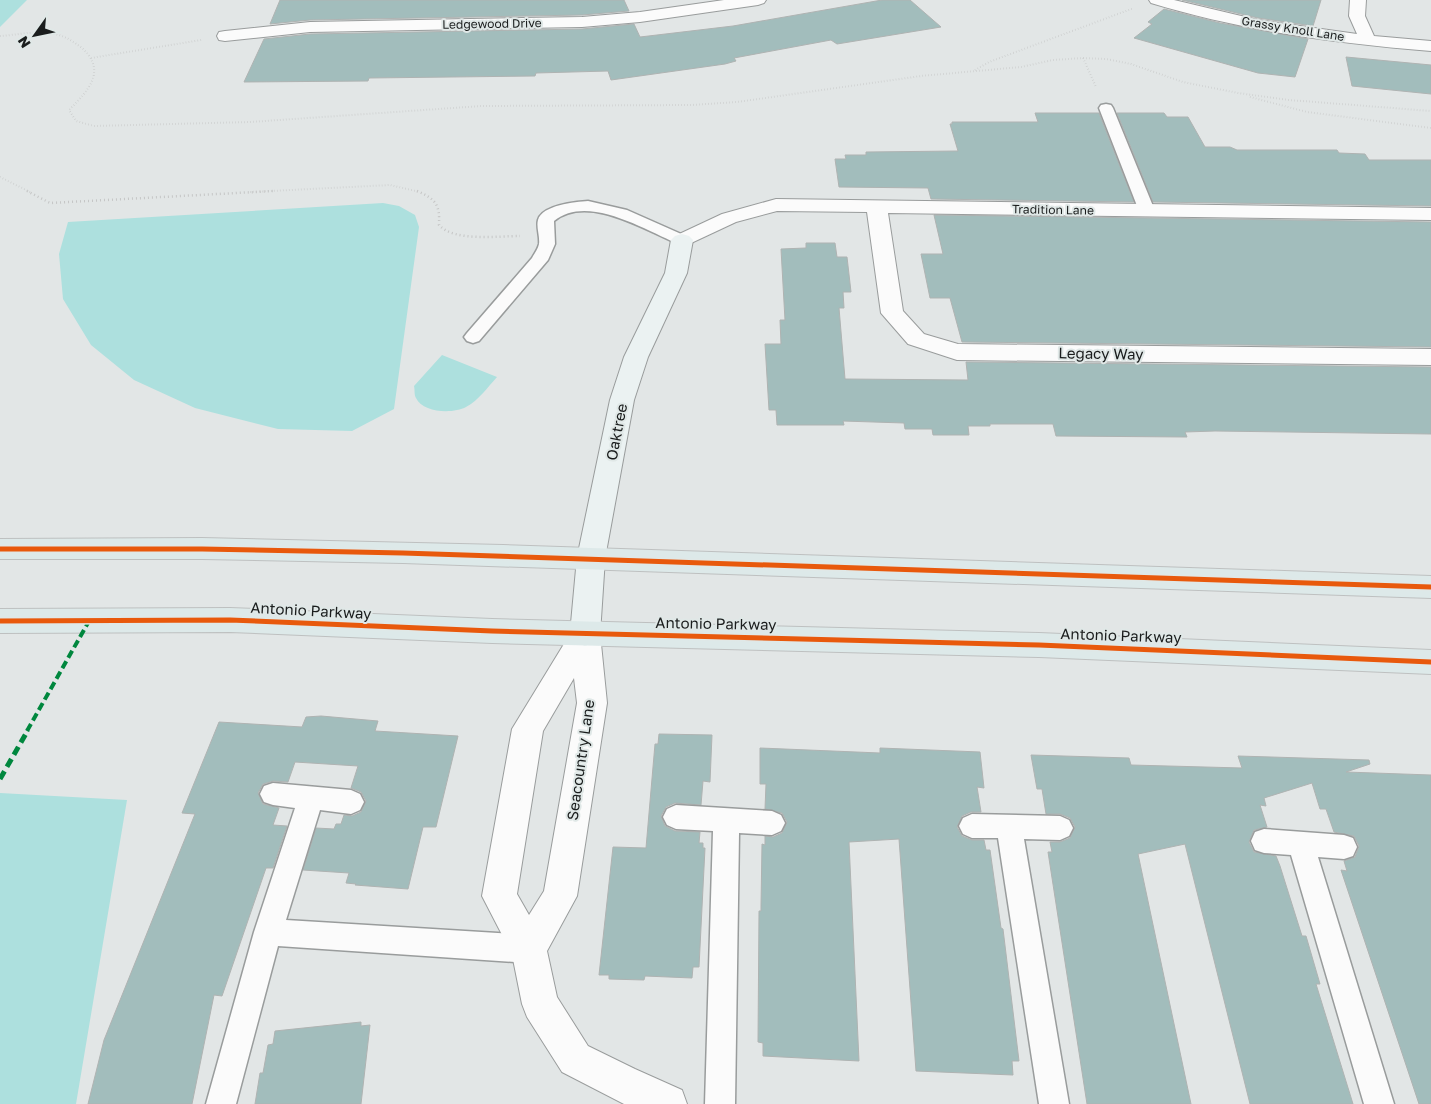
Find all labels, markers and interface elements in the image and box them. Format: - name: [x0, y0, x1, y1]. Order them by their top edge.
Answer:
- north arrow: [10, 10, 60, 60]
- street label: Grassy Knoll Lane: [1241, 13, 1346, 44]
- street label: Ledgewood Drive: [442, 15, 542, 32]
- text: N: [14, 33, 34, 51]
- street label: Tradition Lane: [1012, 201, 1094, 218]
- street label: Legacy Way: [1058, 343, 1144, 363]
- street label: Oaktree: [602, 402, 630, 462]
- street label: Antonio Parkway: [250, 598, 373, 622]
- street label: Antonio Parkway: [655, 613, 777, 633]
- street label: Antonio Parkway: [1060, 624, 1182, 646]
- street label: Seacountry Lane: [563, 698, 597, 821]

